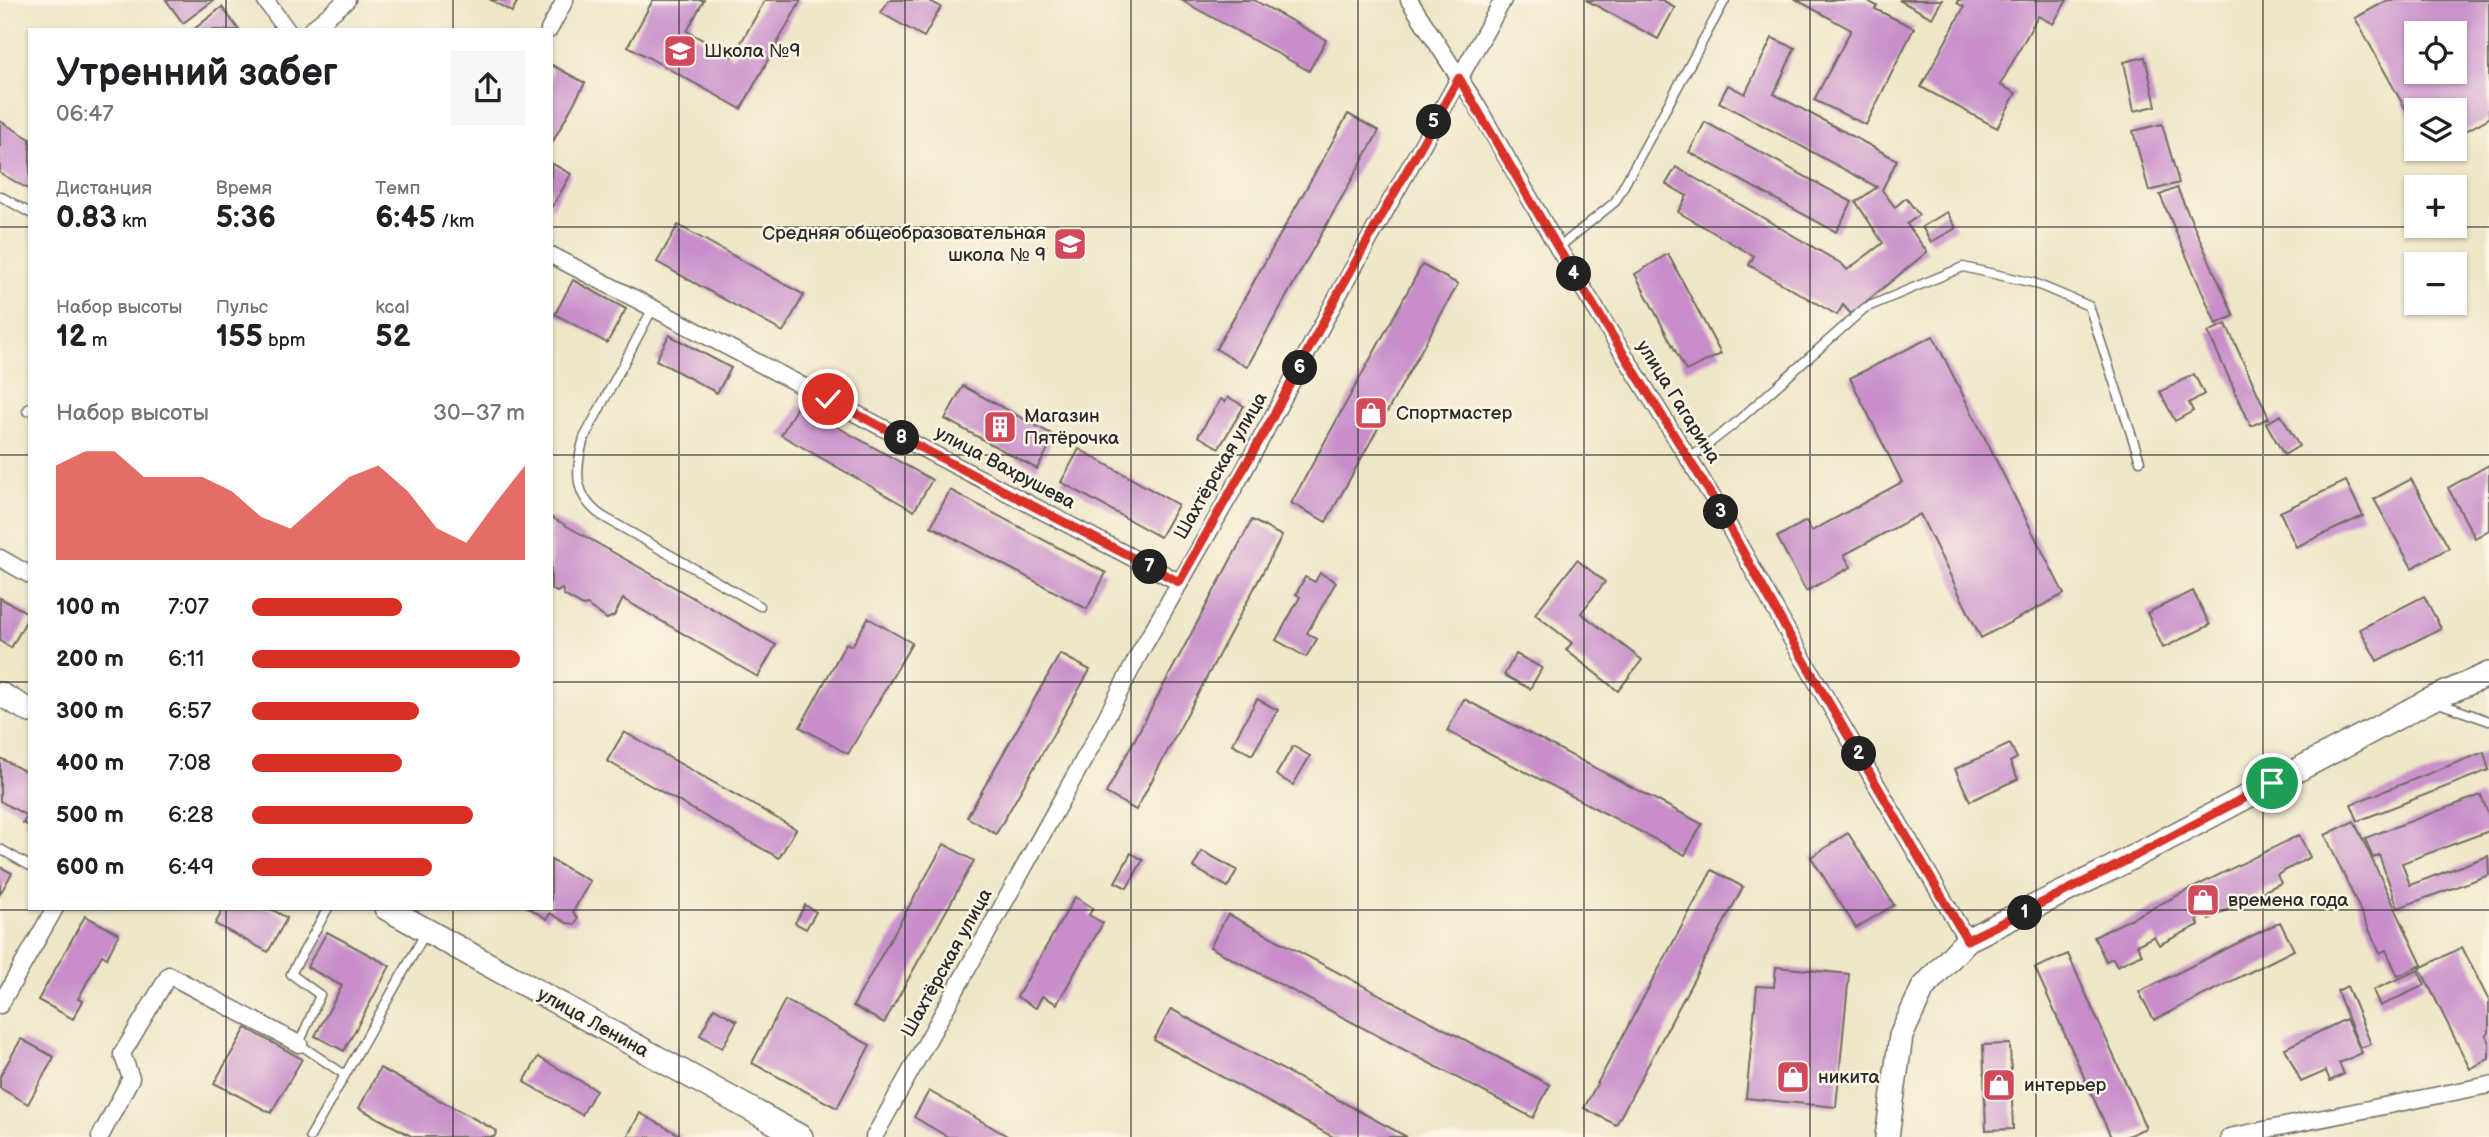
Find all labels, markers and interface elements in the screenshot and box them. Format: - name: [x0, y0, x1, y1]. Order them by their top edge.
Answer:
- map controls: [2404, 21, 2467, 315]
- button: locate: [2404, 21, 2467, 84]
- school or university icon: Школа №9: [661, 32, 699, 70]
- place label: Школа №9: [704, 40, 800, 63]
- text: Утренний забег: [56, 51, 338, 96]
- button: share: [451, 51, 525, 125]
- button: layers: [2404, 98, 2467, 161]
- text: 06:47: [56, 100, 114, 128]
- pin: 5: [1416, 104, 1452, 140]
- text: 5: [1428, 110, 1439, 133]
- button: +: [2404, 175, 2467, 238]
- text: Дистанция: [56, 177, 152, 200]
- text: Время: [216, 177, 272, 200]
- text: Темп: [375, 177, 420, 200]
- text: 0.83: [56, 200, 117, 236]
- text: 5:36: [216, 200, 276, 236]
- text: 6:45: [375, 200, 436, 236]
- text: km: [117, 210, 147, 233]
- text: /km: [436, 210, 474, 233]
- place label: Средняя общеобразовательная школа № 9: [762, 222, 1046, 267]
- school or university icon: Средняя общеобразовательная школа № 9: [1051, 225, 1089, 263]
- button: −: [2404, 252, 2467, 315]
- pin: 4: [1556, 256, 1592, 292]
- text: 4: [1568, 262, 1579, 285]
- text: Набор высоты: [56, 296, 182, 319]
- text: Пульс: [216, 296, 268, 319]
- text: kcal: [375, 296, 409, 319]
- text: 12: [56, 319, 87, 355]
- text: 155: [216, 319, 263, 355]
- text: 52: [375, 319, 411, 355]
- text: m: [87, 329, 107, 352]
- text: bpm: [263, 329, 305, 352]
- street label: улица Гагарина: [1631, 336, 1725, 468]
- pin: 6: [1282, 350, 1318, 386]
- text: 6: [1294, 356, 1305, 379]
- pin: [798, 369, 858, 429]
- icon: check: [809, 380, 847, 418]
- street label: Шахтёрская улица: [1169, 388, 1273, 544]
- shop icon: Спортмастер: [1352, 394, 1390, 432]
- text: Набор высоты: [56, 399, 209, 427]
- text: 30–37 m: [433, 399, 525, 427]
- place label: Спортмастер: [1396, 402, 1512, 425]
- place label: Магазин Пятёрочка: [1024, 405, 1119, 450]
- building icon: Магазин Пятёрочка: [981, 408, 1019, 446]
- pin: 8: [884, 420, 920, 456]
- street label: улица Вахрушева: [931, 421, 1079, 515]
- text: 8: [896, 426, 907, 449]
- pin: 3: [1704, 494, 1738, 530]
- text: 3: [1715, 500, 1726, 523]
- pin: 7: [1132, 550, 1168, 584]
- text: 7: [1144, 555, 1155, 578]
- text: 100 m: [56, 593, 120, 621]
- text: 7:07: [168, 593, 209, 621]
- text: 200 m: [56, 645, 124, 673]
- text: 6:11: [168, 645, 205, 673]
- text: 300 m: [56, 697, 124, 725]
- text: 6:57: [168, 697, 211, 725]
- pin: 2: [1842, 736, 1876, 772]
- text: 2: [1853, 742, 1864, 765]
- text: 400 m: [56, 749, 124, 777]
- text: 7:08: [168, 749, 211, 777]
- pin: [2242, 753, 2302, 813]
- icon: arrive: [2253, 764, 2291, 802]
- text: 500 m: [56, 801, 124, 829]
- text: 6:28: [168, 801, 214, 829]
- text: 600 m: [56, 853, 124, 881]
- text: 6:49: [168, 853, 214, 881]
- shop icon: времена года: [2184, 881, 2222, 919]
- street label: Шахтёрская улица: [897, 885, 997, 1041]
- place label: времена года: [2228, 889, 2349, 912]
- pin: 1: [2008, 895, 2042, 930]
- text: 1: [2021, 901, 2029, 924]
- street label: улица Ленина: [533, 983, 653, 1063]
- shop icon: никита: [1774, 1058, 1812, 1096]
- place label: никита: [1818, 1066, 1880, 1089]
- shop icon: интерьер: [1980, 1066, 2018, 1104]
- place label: интерьер: [2024, 1074, 2106, 1097]

